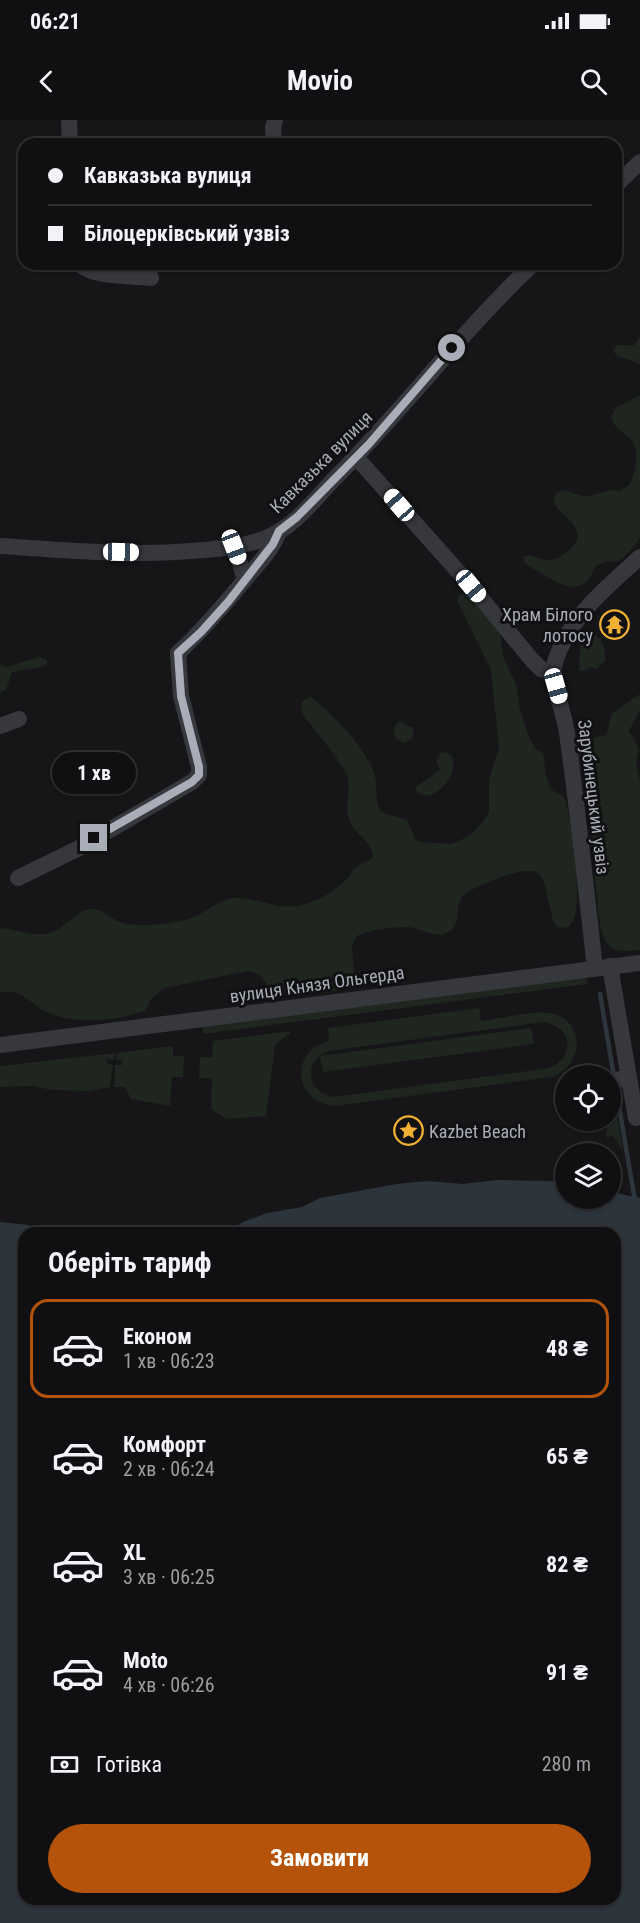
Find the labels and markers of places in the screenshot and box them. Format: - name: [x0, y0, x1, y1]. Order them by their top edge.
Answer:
- place label: Храм Білого лотосу: [502, 604, 593, 646]
- temple icon: Храм Білого лотосу: [598, 608, 630, 640]
- place icon: Kazbet Beach: [392, 1115, 424, 1147]
- place label: Kazbet Beach: [429, 1121, 526, 1142]

